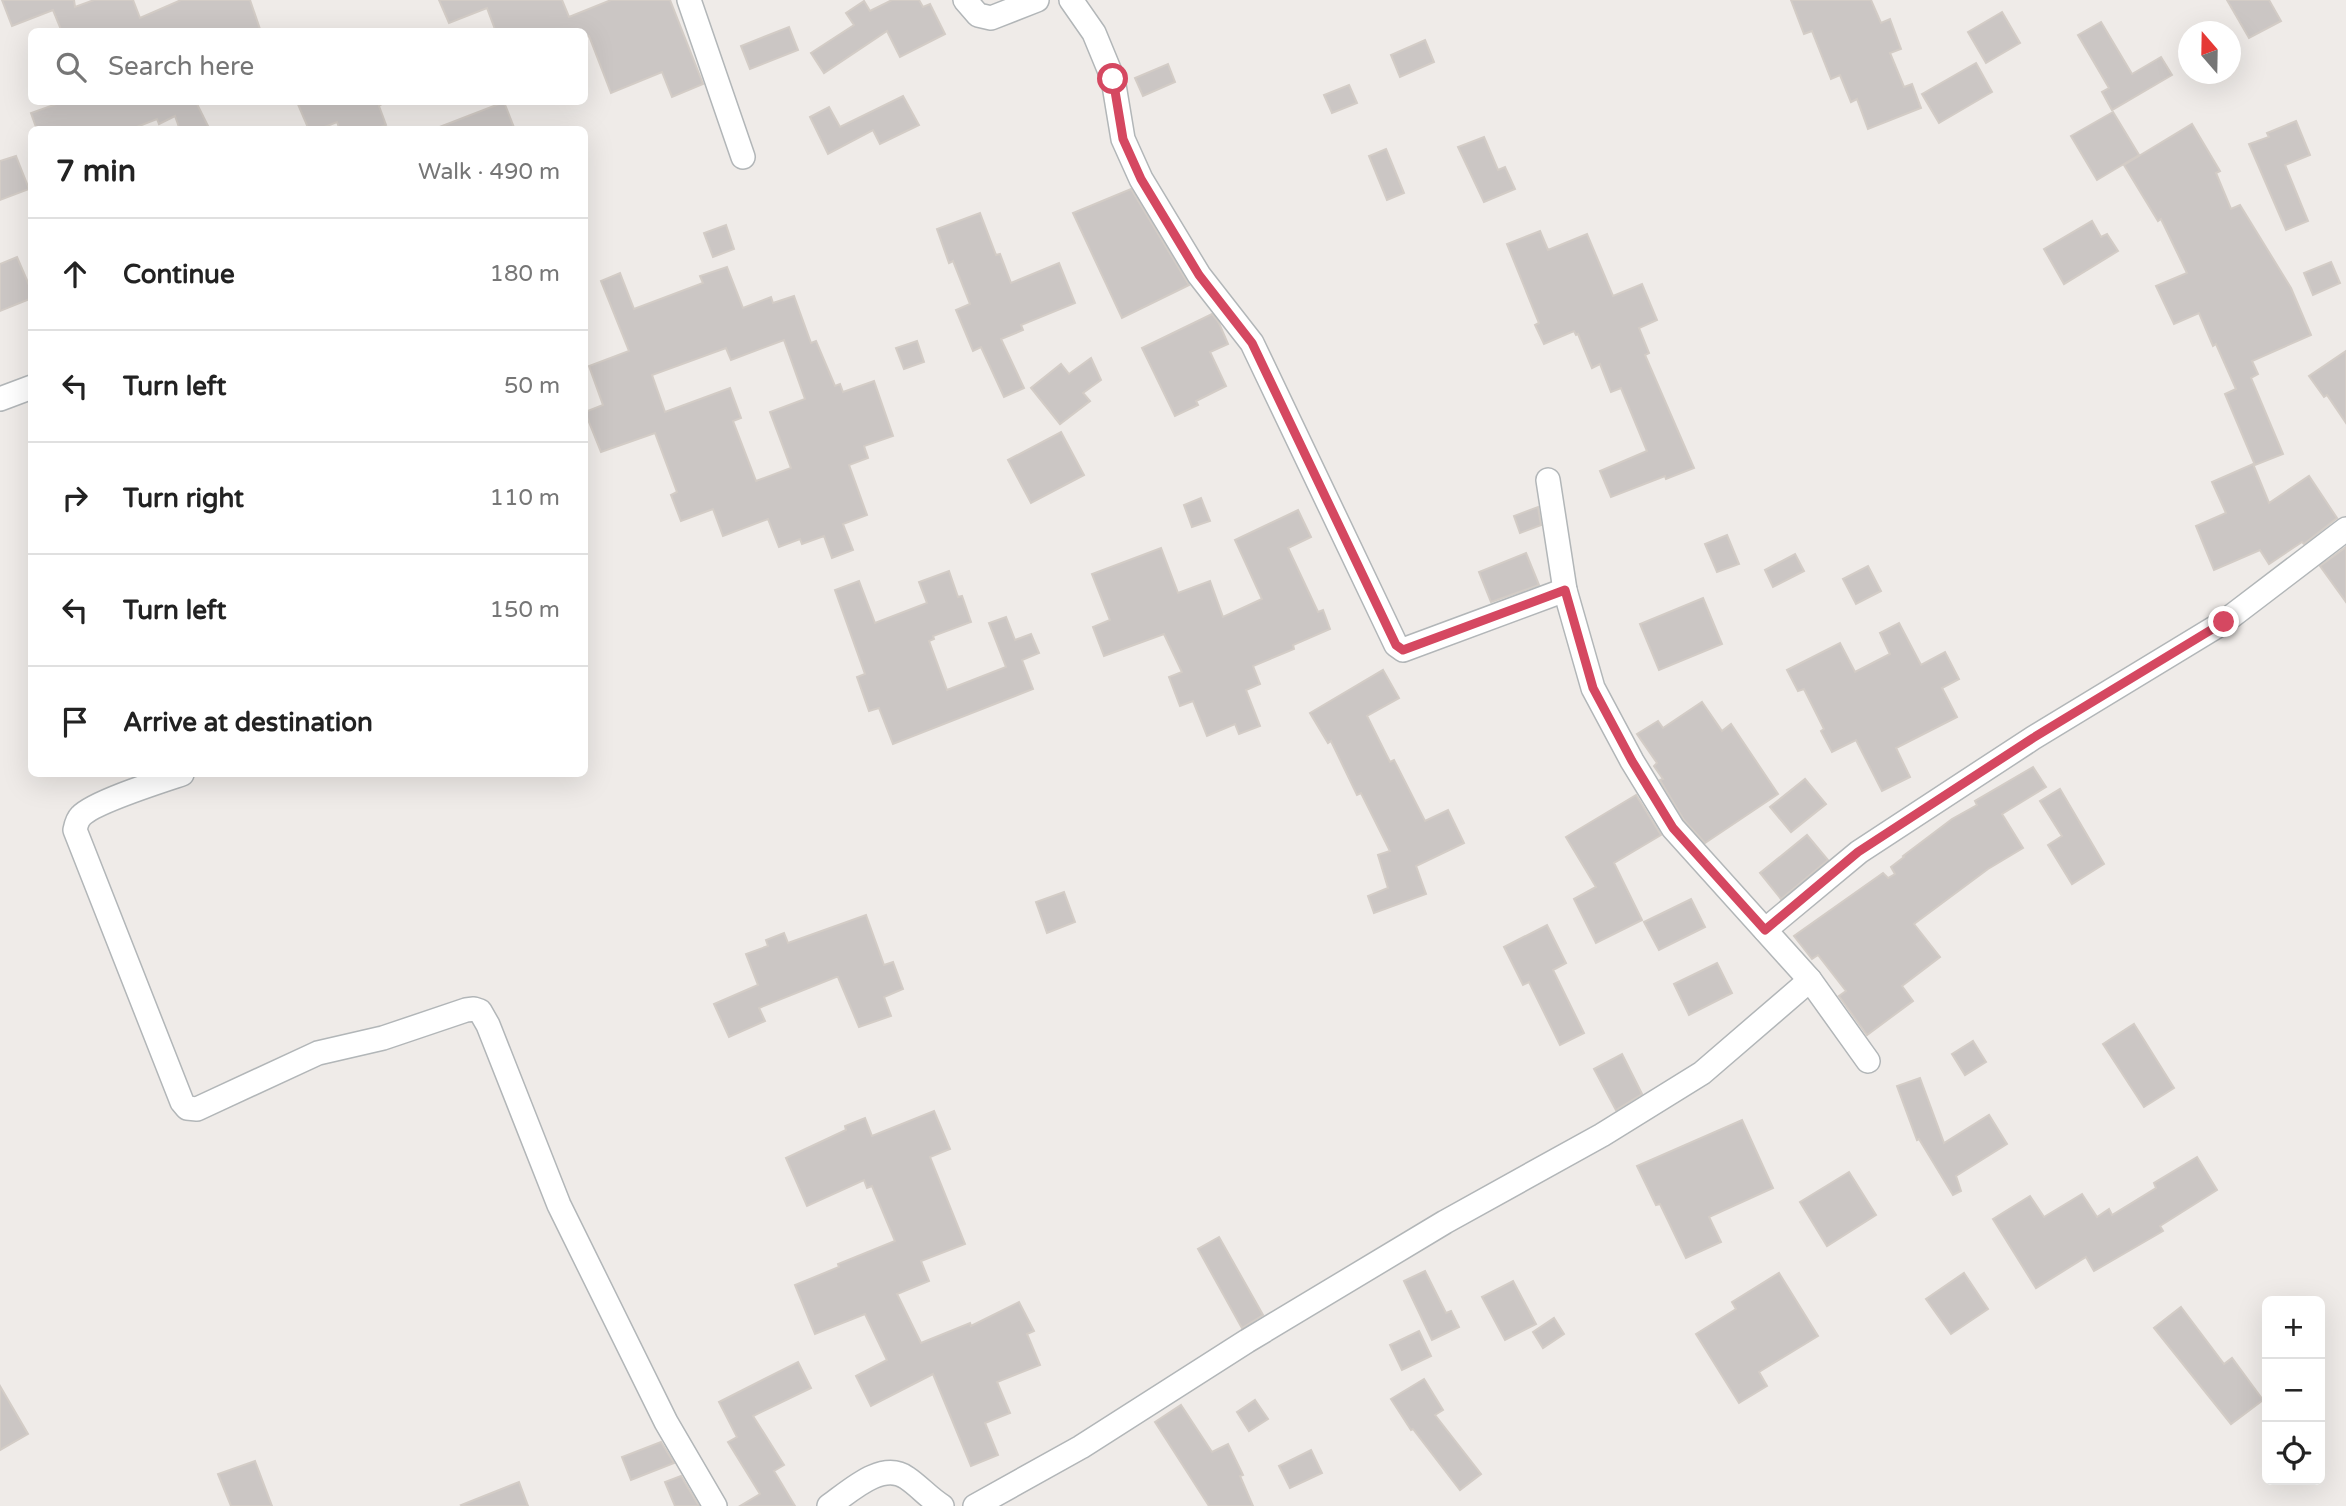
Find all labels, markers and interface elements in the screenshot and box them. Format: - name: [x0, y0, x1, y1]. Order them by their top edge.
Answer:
- north arrow: [2178, 21, 2241, 84]
- search box: [28, 28, 588, 105]
- icon: search: [52, 48, 90, 86]
- text: Search here: [108, 51, 254, 82]
- route start: [1097, 63, 1128, 94]
- text: 7 min: [56, 153, 136, 190]
- text: Walk · 490 m: [418, 158, 560, 186]
- icon: ahead: [56, 255, 94, 293]
- text: Continue: [123, 259, 235, 290]
- text: 180 m: [490, 260, 560, 288]
- icon: left: [56, 367, 94, 405]
- text: Turn left: [123, 371, 226, 402]
- text: 50 m: [504, 372, 560, 400]
- icon: right: [56, 479, 94, 517]
- text: Turn right: [123, 483, 244, 514]
- text: 110 m: [490, 484, 560, 512]
- icon: left: [56, 591, 94, 629]
- text: Turn left: [123, 595, 226, 626]
- text: 150 m: [490, 596, 560, 624]
- route end: [2208, 606, 2239, 637]
- icon: arrive: [56, 703, 94, 741]
- text: Arrive at destination: [123, 707, 373, 738]
- map controls: [2262, 1296, 2325, 1485]
- button: +: [2262, 1296, 2325, 1359]
- button: −: [2262, 1359, 2325, 1422]
- button: locate: [2262, 1422, 2325, 1485]

